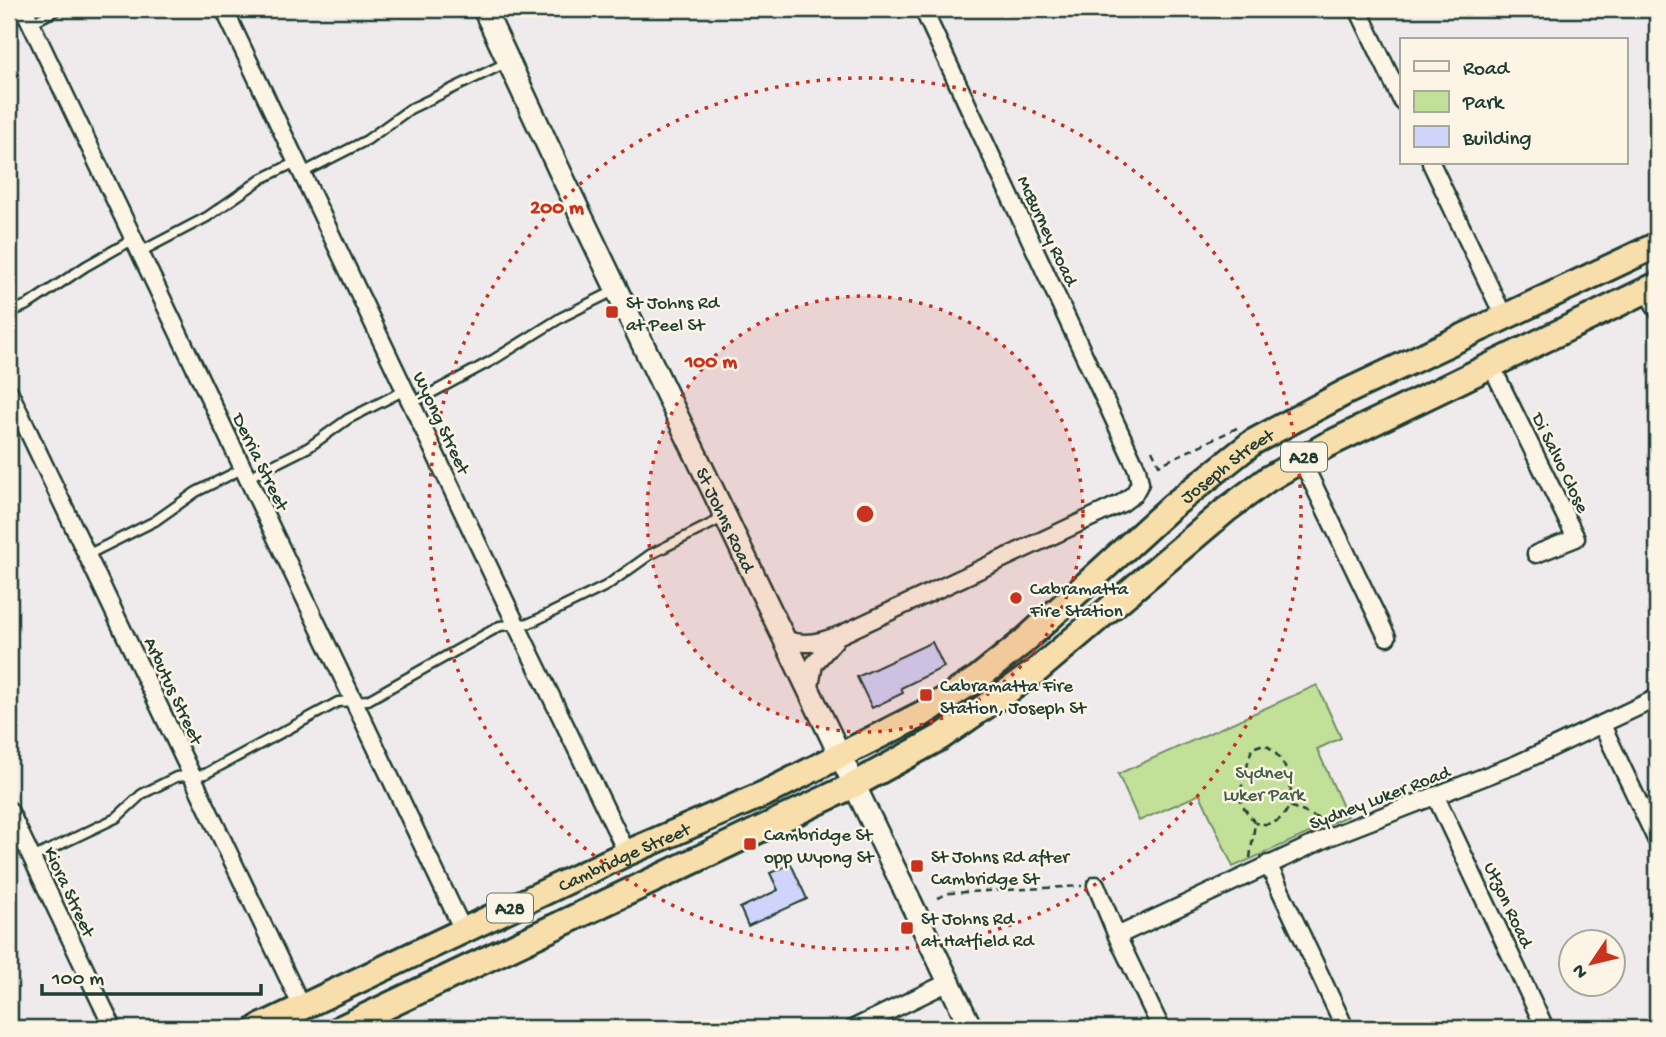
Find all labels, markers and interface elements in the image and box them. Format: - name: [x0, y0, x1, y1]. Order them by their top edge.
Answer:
- legend: [1400, 38, 1628, 164]
- text: Road: [1463, 58, 1511, 83]
- text: Park: [1462, 92, 1506, 117]
- text: Building: [1462, 128, 1532, 153]
- street label: McBurney Road: [1010, 173, 1082, 292]
- text: 200 m: [530, 197, 584, 222]
- place label: St Johns Rd at Peel St: [626, 293, 721, 338]
- marker: St Johns Rd at Peel St: [604, 304, 620, 320]
- text: 100 m: [684, 351, 737, 376]
- street label: Wyong Street: [406, 369, 475, 480]
- street label: Derria Street: [225, 408, 293, 517]
- street label: Di Salvo Close: [1524, 408, 1593, 517]
- street label: Joseph Street: [1177, 424, 1281, 510]
- road number: A28: [1281, 443, 1327, 472]
- street label: St Johns Road: [689, 465, 759, 578]
- centre of rings: [853, 502, 877, 526]
- place label: Cabramatta Fire Station: [1029, 579, 1130, 624]
- marker: Cabramatta Fire Station: [1008, 590, 1024, 606]
- street label: Arbutus Street: [137, 634, 208, 751]
- place label: Cabramatta Fire Station, Joseph St: [940, 676, 1088, 721]
- marker: Cabramatta Fire Station, Joseph St: [918, 687, 934, 703]
- street label: Sydney Luker Road: [1307, 761, 1456, 837]
- park label: Sydney Luker Park: [1223, 763, 1306, 808]
- street label: Cambridge Street: [555, 818, 696, 899]
- place label: Cambridge St opp Wyong St: [764, 825, 876, 870]
- marker: Cambridge St opp Wyong St: [742, 836, 758, 852]
- street label: Kiora Street: [37, 844, 100, 943]
- place label: St Johns Rd after Cambridge St: [931, 847, 1071, 892]
- marker: St Johns Rd after Cambridge St: [909, 858, 925, 874]
- street label: Utzon Road: [1477, 859, 1537, 954]
- road number: A28: [487, 894, 533, 923]
- place label: St Johns Rd at Hatfield Rd: [921, 909, 1035, 954]
- marker: St Johns Rd at Hatfield Rd: [899, 920, 915, 936]
- north arrow: [1558, 928, 1628, 998]
- scale bar: [42, 953, 261, 997]
- text: N: [1568, 959, 1594, 982]
- text: 100 m: [51, 968, 104, 993]

